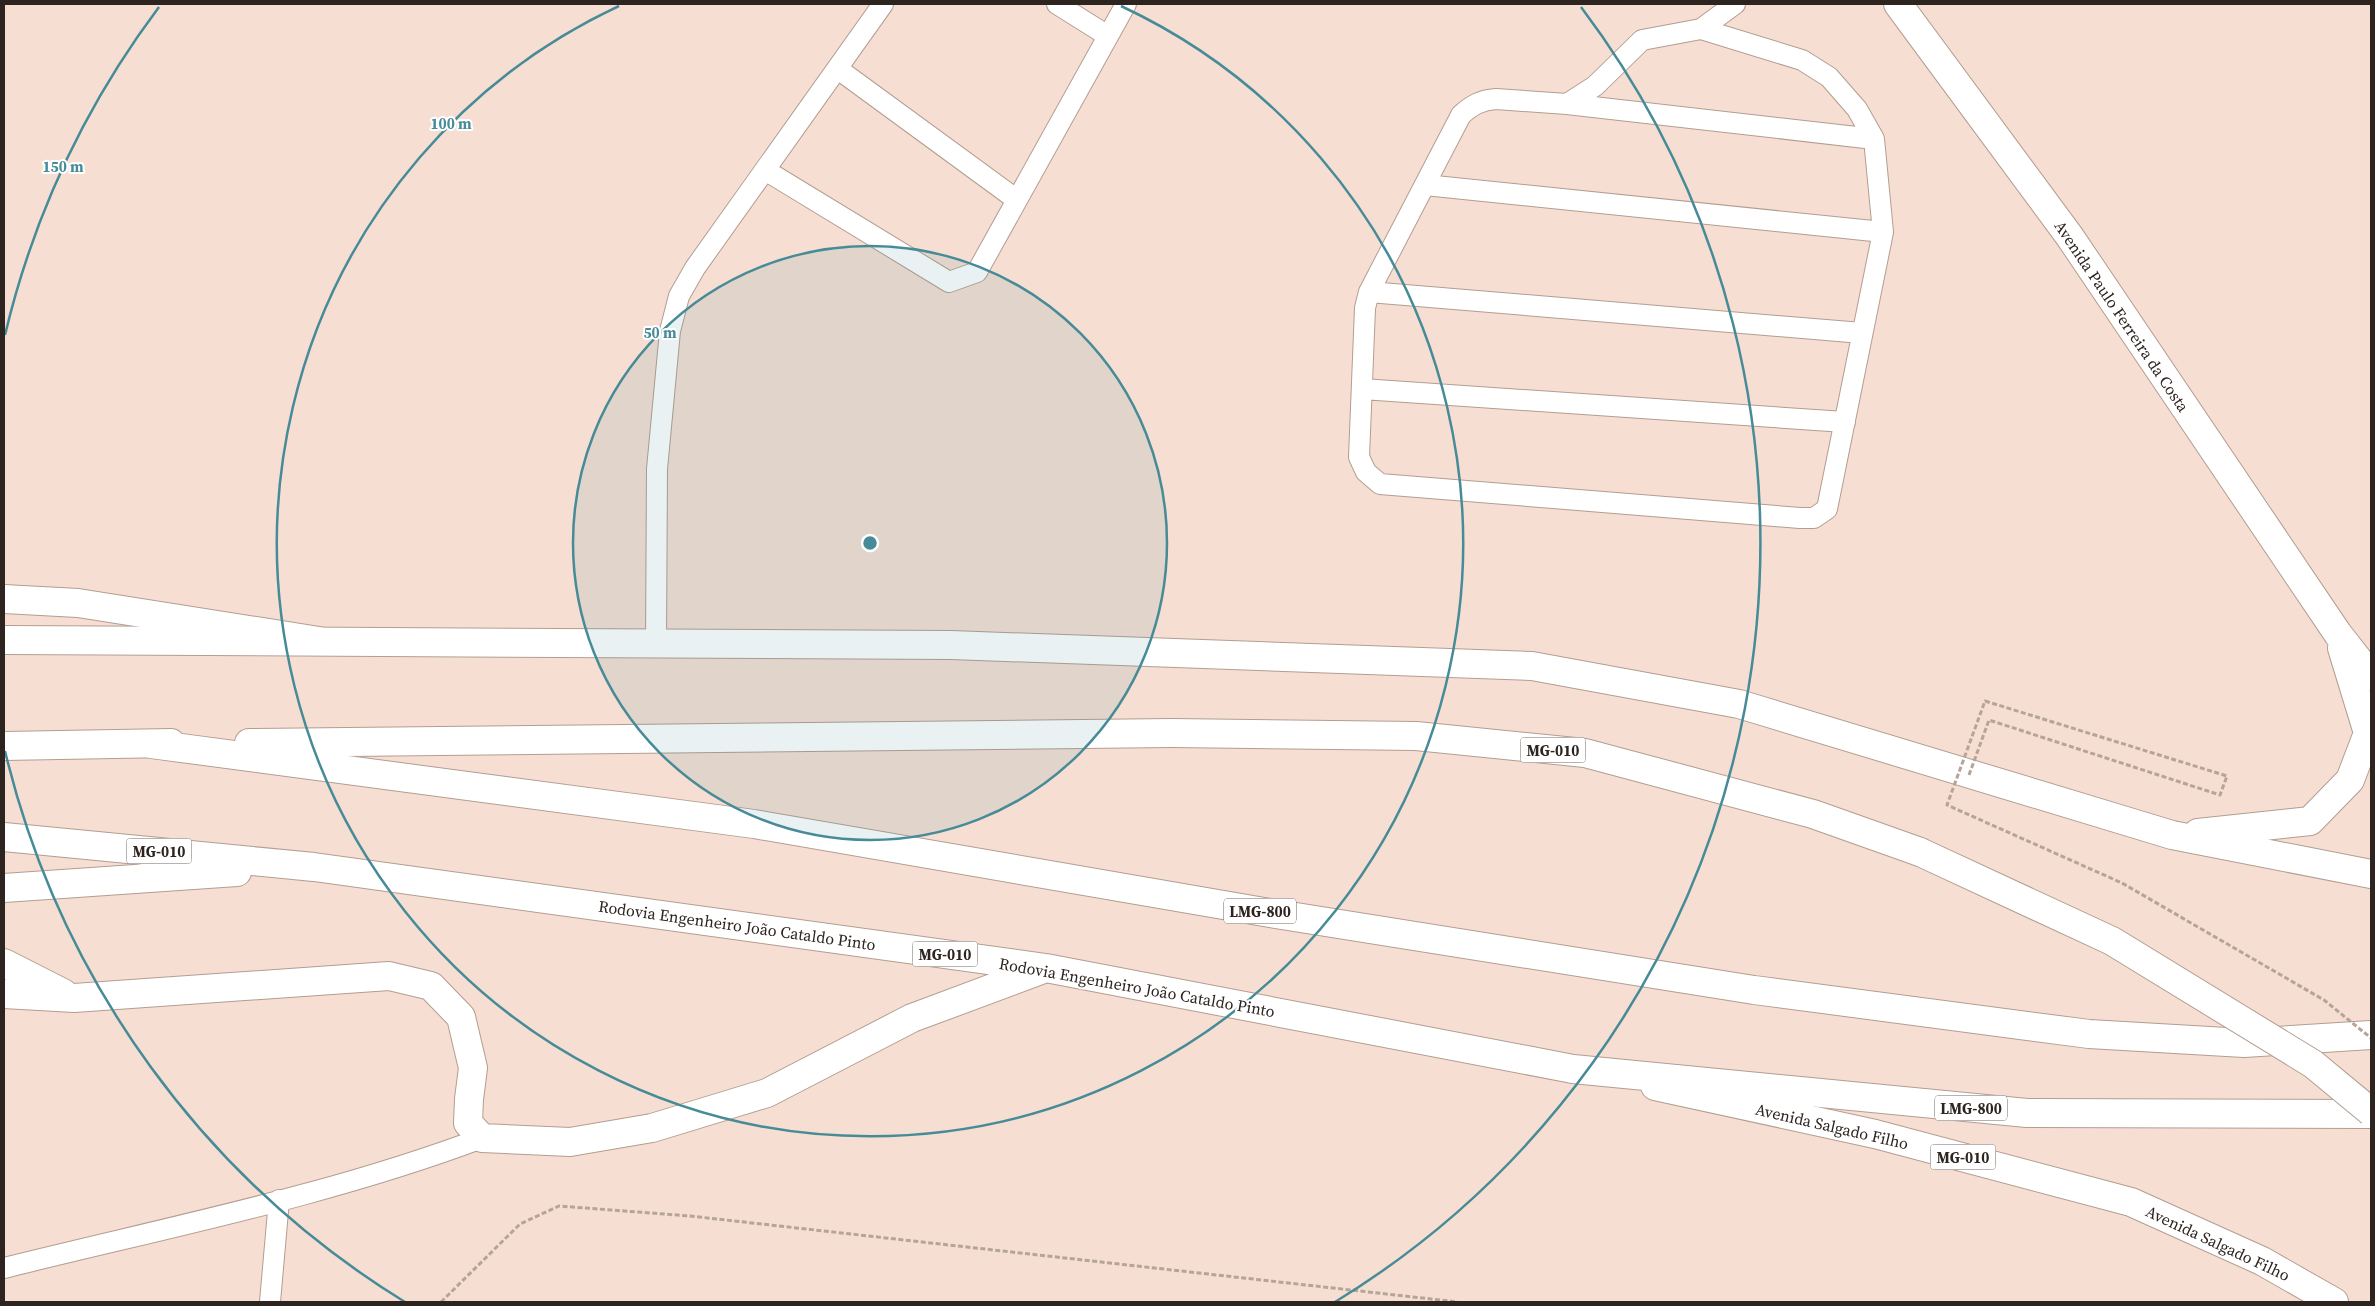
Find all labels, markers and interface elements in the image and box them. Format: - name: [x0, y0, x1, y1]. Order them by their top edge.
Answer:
- text: 100 m: [430, 113, 472, 134]
- text: 150 m: [42, 156, 84, 177]
- street label: Avenida Paulo Ferreira da Costa: [2050, 216, 2195, 417]
- text: 50 m: [643, 322, 677, 343]
- centre of rings: [861, 534, 879, 552]
- road number: MG-010: [1520, 738, 1586, 762]
- road number: MG-010: [126, 838, 192, 864]
- street label: Rodovia Engenheiro João Cataldo Pinto: [597, 895, 877, 955]
- road number: LMG-800: [1224, 898, 1296, 924]
- road number: MG-010: [912, 942, 978, 966]
- street label: Rodovia Engenheiro João Cataldo Pinto: [997, 952, 1277, 1022]
- road number: LMG-800: [1935, 1096, 2007, 1120]
- street label: Avenida Salgado Filho: [1753, 1098, 1911, 1154]
- road number: MG-010: [1930, 1144, 1996, 1170]
- street label: Avenida Salgado Filho: [2142, 1200, 2294, 1286]

